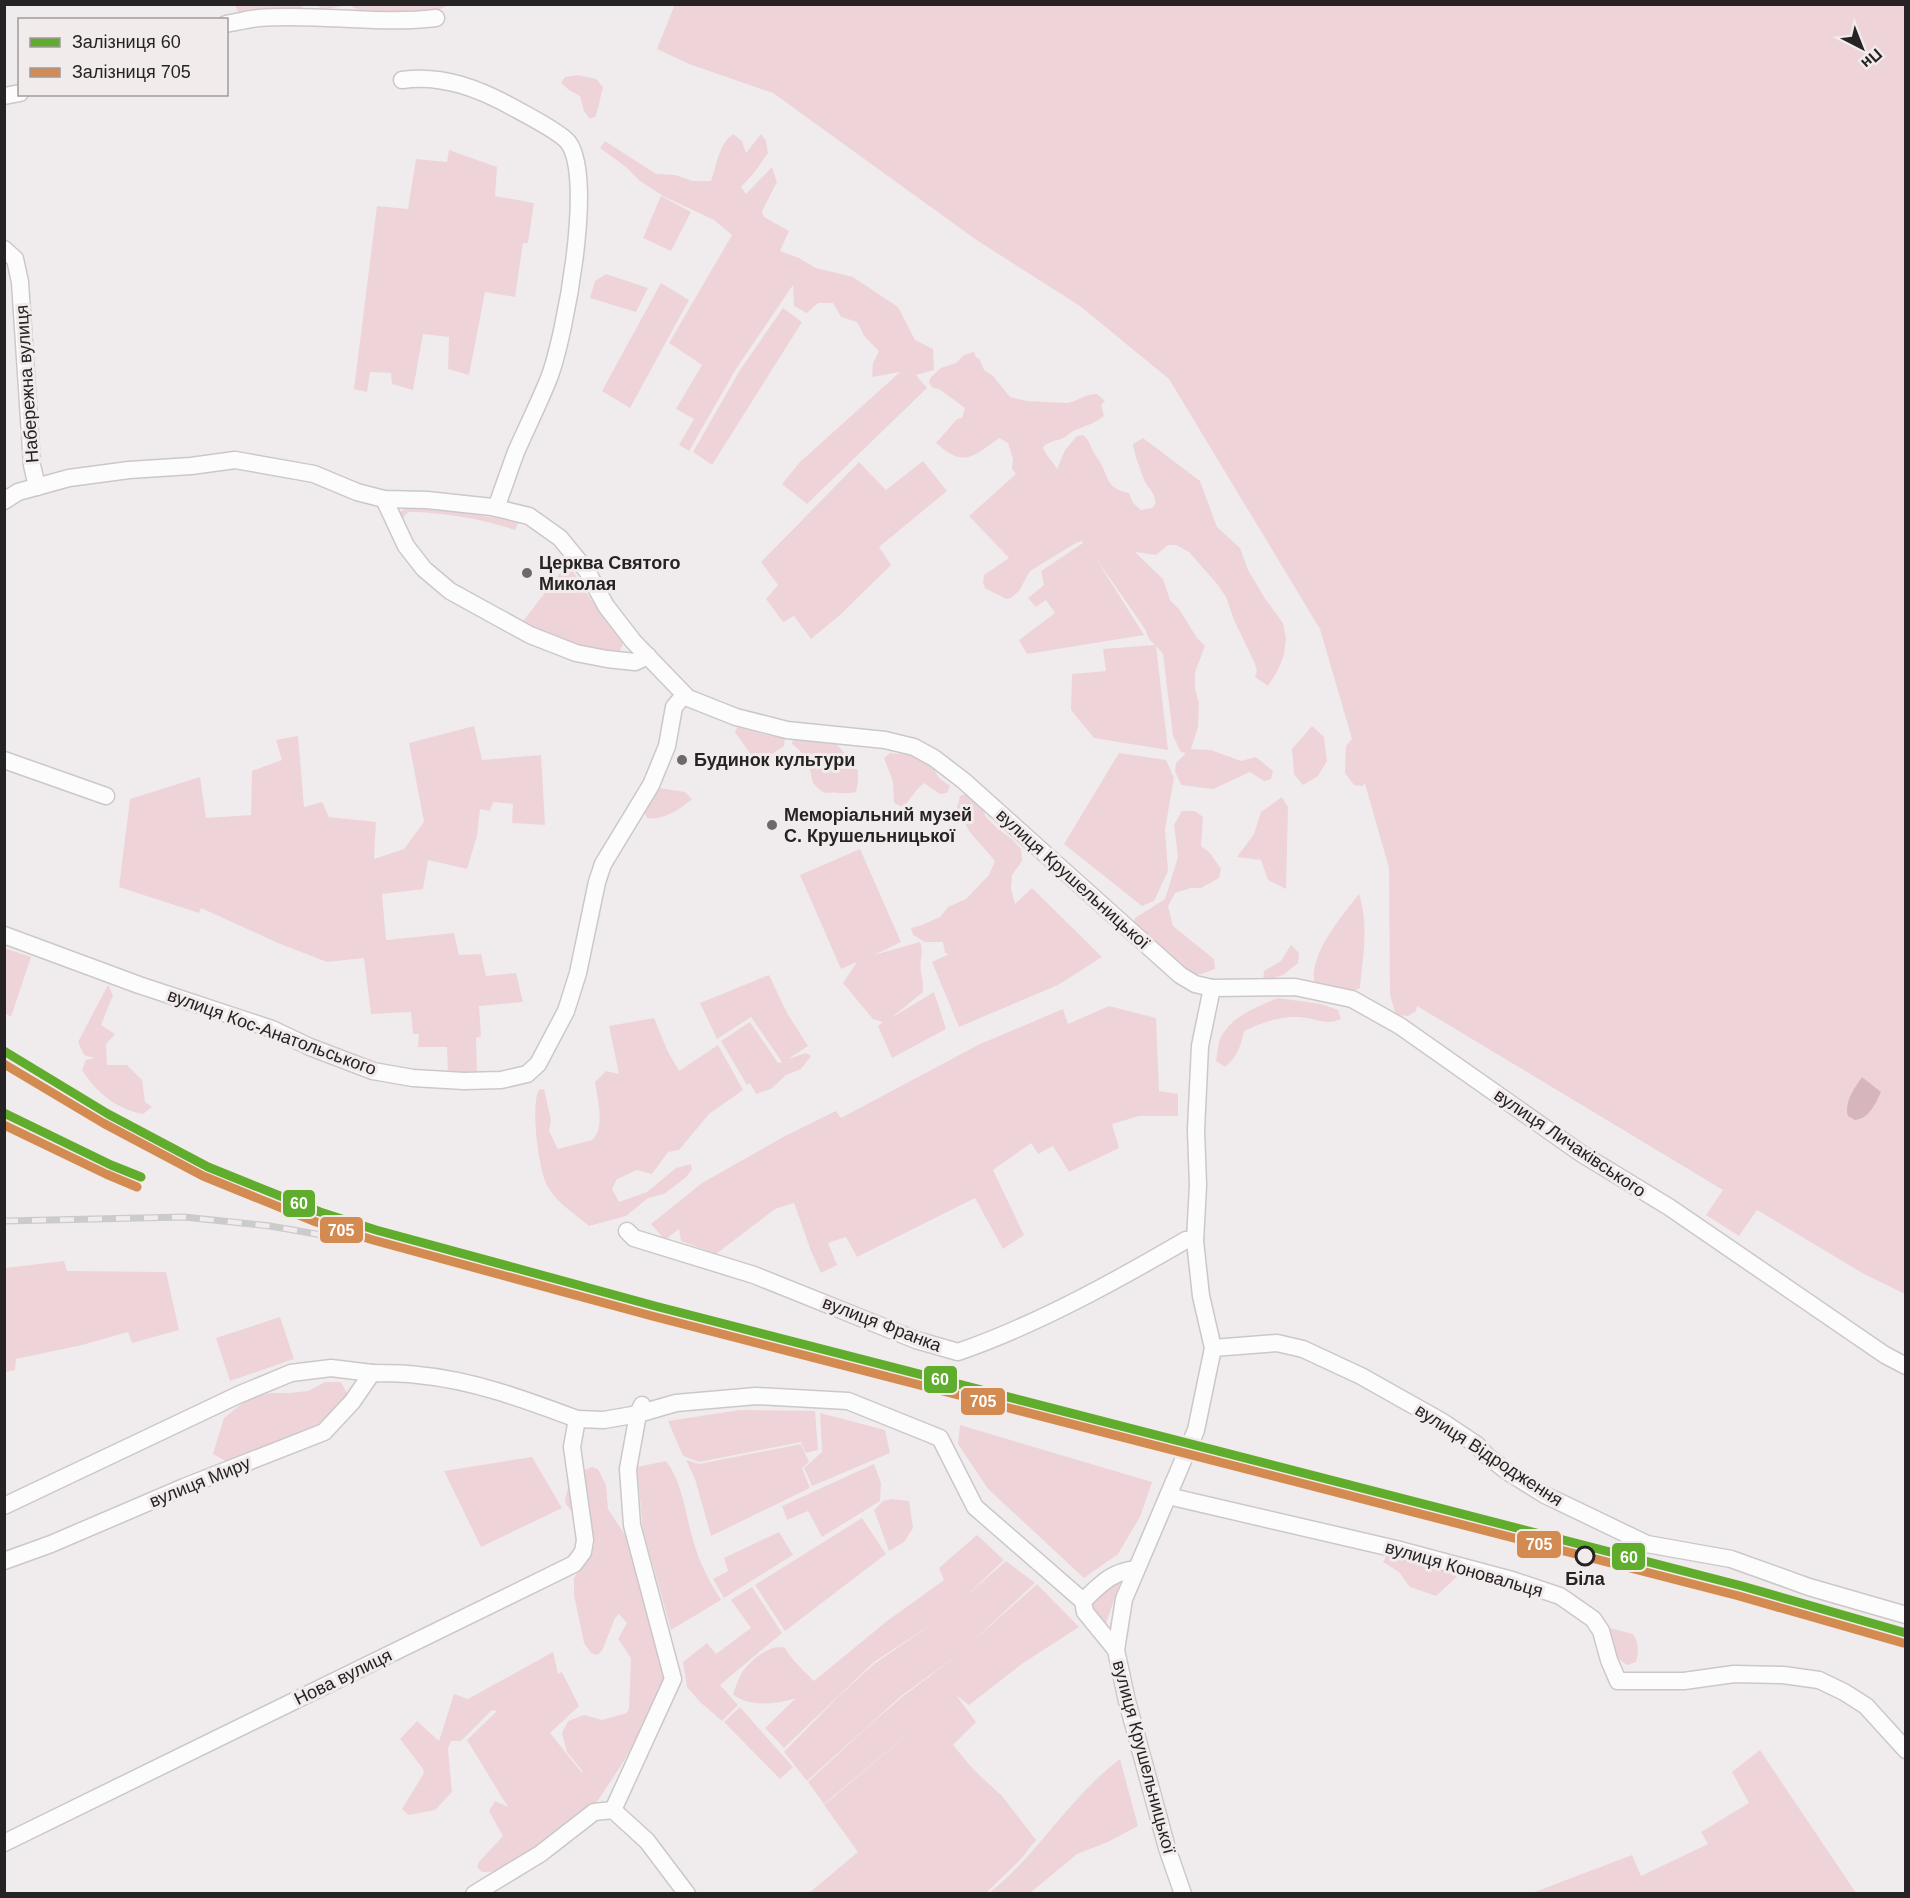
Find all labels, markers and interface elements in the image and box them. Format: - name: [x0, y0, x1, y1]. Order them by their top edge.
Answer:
- legend: [18, 18, 228, 96]
- north arrow: [1832, 18, 1892, 78]
- text: Залізниця 60: [72, 32, 181, 52]
- text: Пн: [1858, 45, 1885, 72]
- text: Залізниця 705: [72, 62, 191, 82]
- street label: Набережна вулиця: [12, 304, 42, 464]
- place label: Церква Святого Миколая: [539, 553, 680, 594]
- marker: Церква Святого Миколая: [520, 566, 534, 580]
- place label: Будинок культури: [694, 750, 855, 770]
- marker: Будинок культури: [675, 753, 689, 767]
- place label: Меморіальний музей С. Крушельницької: [784, 805, 972, 846]
- street label: вулиця Крушельницької: [992, 805, 1154, 953]
- marker: Меморіальний музей С. Крушельницької: [765, 818, 779, 832]
- street label: вулиця Кос-Анатольського: [165, 985, 379, 1079]
- street label: вулиця Личаківського: [1490, 1085, 1650, 1201]
- line badge: 60: [282, 1189, 316, 1218]
- text: 60: [290, 1195, 308, 1212]
- line badge: 705: [319, 1216, 364, 1244]
- text: 705: [328, 1222, 354, 1239]
- street label: вулиця Франка: [820, 1292, 945, 1356]
- line badge: 60: [923, 1365, 958, 1394]
- text: 60: [931, 1371, 949, 1388]
- line badge: 705: [960, 1387, 1006, 1416]
- text: 705: [970, 1393, 996, 1410]
- street label: вулиця Відродження: [1412, 1400, 1566, 1510]
- street label: вулиця Миру: [147, 1453, 253, 1511]
- line badge: 705: [1516, 1530, 1562, 1559]
- text: 705: [1526, 1536, 1552, 1553]
- street label: вулиця Коновальця: [1383, 1537, 1545, 1601]
- line badge: 60: [1611, 1542, 1646, 1571]
- marker: Біла: [1575, 1546, 1595, 1566]
- text: 60: [1620, 1549, 1638, 1566]
- place label: Біла: [1565, 1569, 1606, 1589]
- street label: Нова вулиця: [291, 1645, 395, 1709]
- street label: вулиця Крушельницької: [1109, 1658, 1179, 1856]

